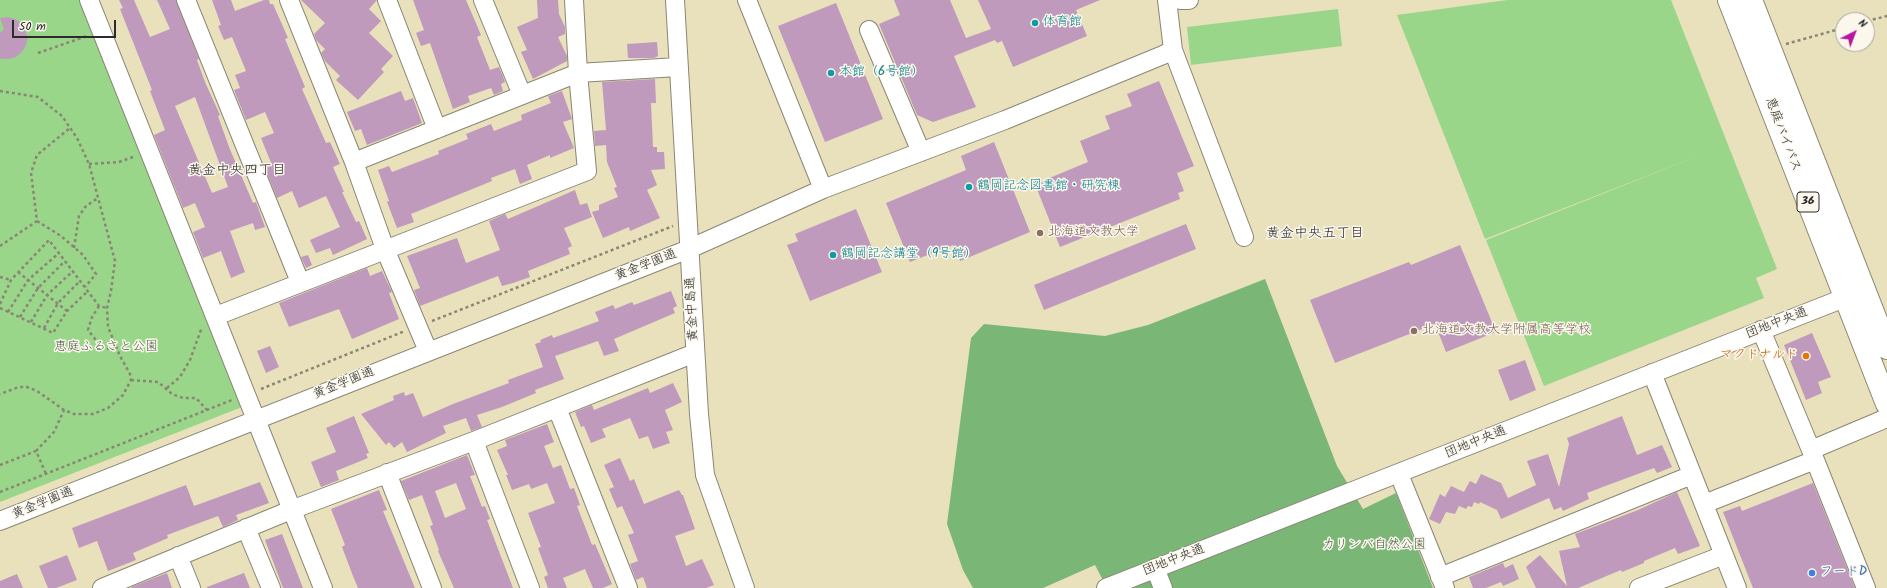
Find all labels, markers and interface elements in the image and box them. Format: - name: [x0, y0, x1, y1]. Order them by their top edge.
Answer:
- scale bar: [14, 12, 118, 38]
- north arrow: [1835, 12, 1875, 52]
- place label: 体育館: [1043, 15, 1082, 31]
- text: N: [1854, 15, 1871, 33]
- text: 50 m: [19, 17, 46, 36]
- marker: 体育館: [1030, 18, 1040, 28]
- place label: 本館（6号館）: [839, 65, 924, 81]
- marker: 本館（6号館）: [826, 68, 836, 78]
- street label: 恵庭バイパス: [1761, 96, 1803, 174]
- district label: 黄金中央四丁目: [188, 164, 286, 180]
- place label: 鶴岡記念図書館・研究棟: [977, 179, 1120, 195]
- marker: 鶴岡記念図書館・研究棟: [964, 182, 974, 192]
- road number: 36: [1797, 192, 1819, 212]
- place label: 北海道文教大学: [1048, 225, 1139, 241]
- district label: 黄金中央五丁目: [1266, 227, 1364, 243]
- marker: 北海道文教大学: [1035, 228, 1045, 238]
- street label: 黄金学園通: [613, 247, 679, 285]
- place label: 鶴岡記念講堂（9号館）: [841, 247, 977, 263]
- marker: 鶴岡記念講堂（9号館）: [828, 250, 838, 260]
- street label: 黄金中島通: [684, 276, 702, 342]
- street label: 団地中央通: [1744, 305, 1810, 343]
- place label: 北海道文教大学附属高等学校: [1422, 323, 1591, 339]
- marker: 北海道文教大学附属高等学校: [1409, 326, 1419, 336]
- park label: 恵庭ふるさと公園: [54, 340, 158, 356]
- place label: マクドナルド: [1720, 348, 1798, 364]
- marker: マクドナルド: [1801, 351, 1811, 361]
- street label: 黄金学園通: [311, 365, 377, 403]
- street label: 団地中央通: [1443, 424, 1509, 462]
- street label: 黄金学園通: [10, 485, 76, 523]
- park label: カリンバ自然公園: [1322, 538, 1426, 554]
- street label: 団地中央通: [1141, 542, 1207, 580]
- place label: フードD: [1820, 565, 1867, 581]
- marker: フードD: [1807, 568, 1817, 578]

